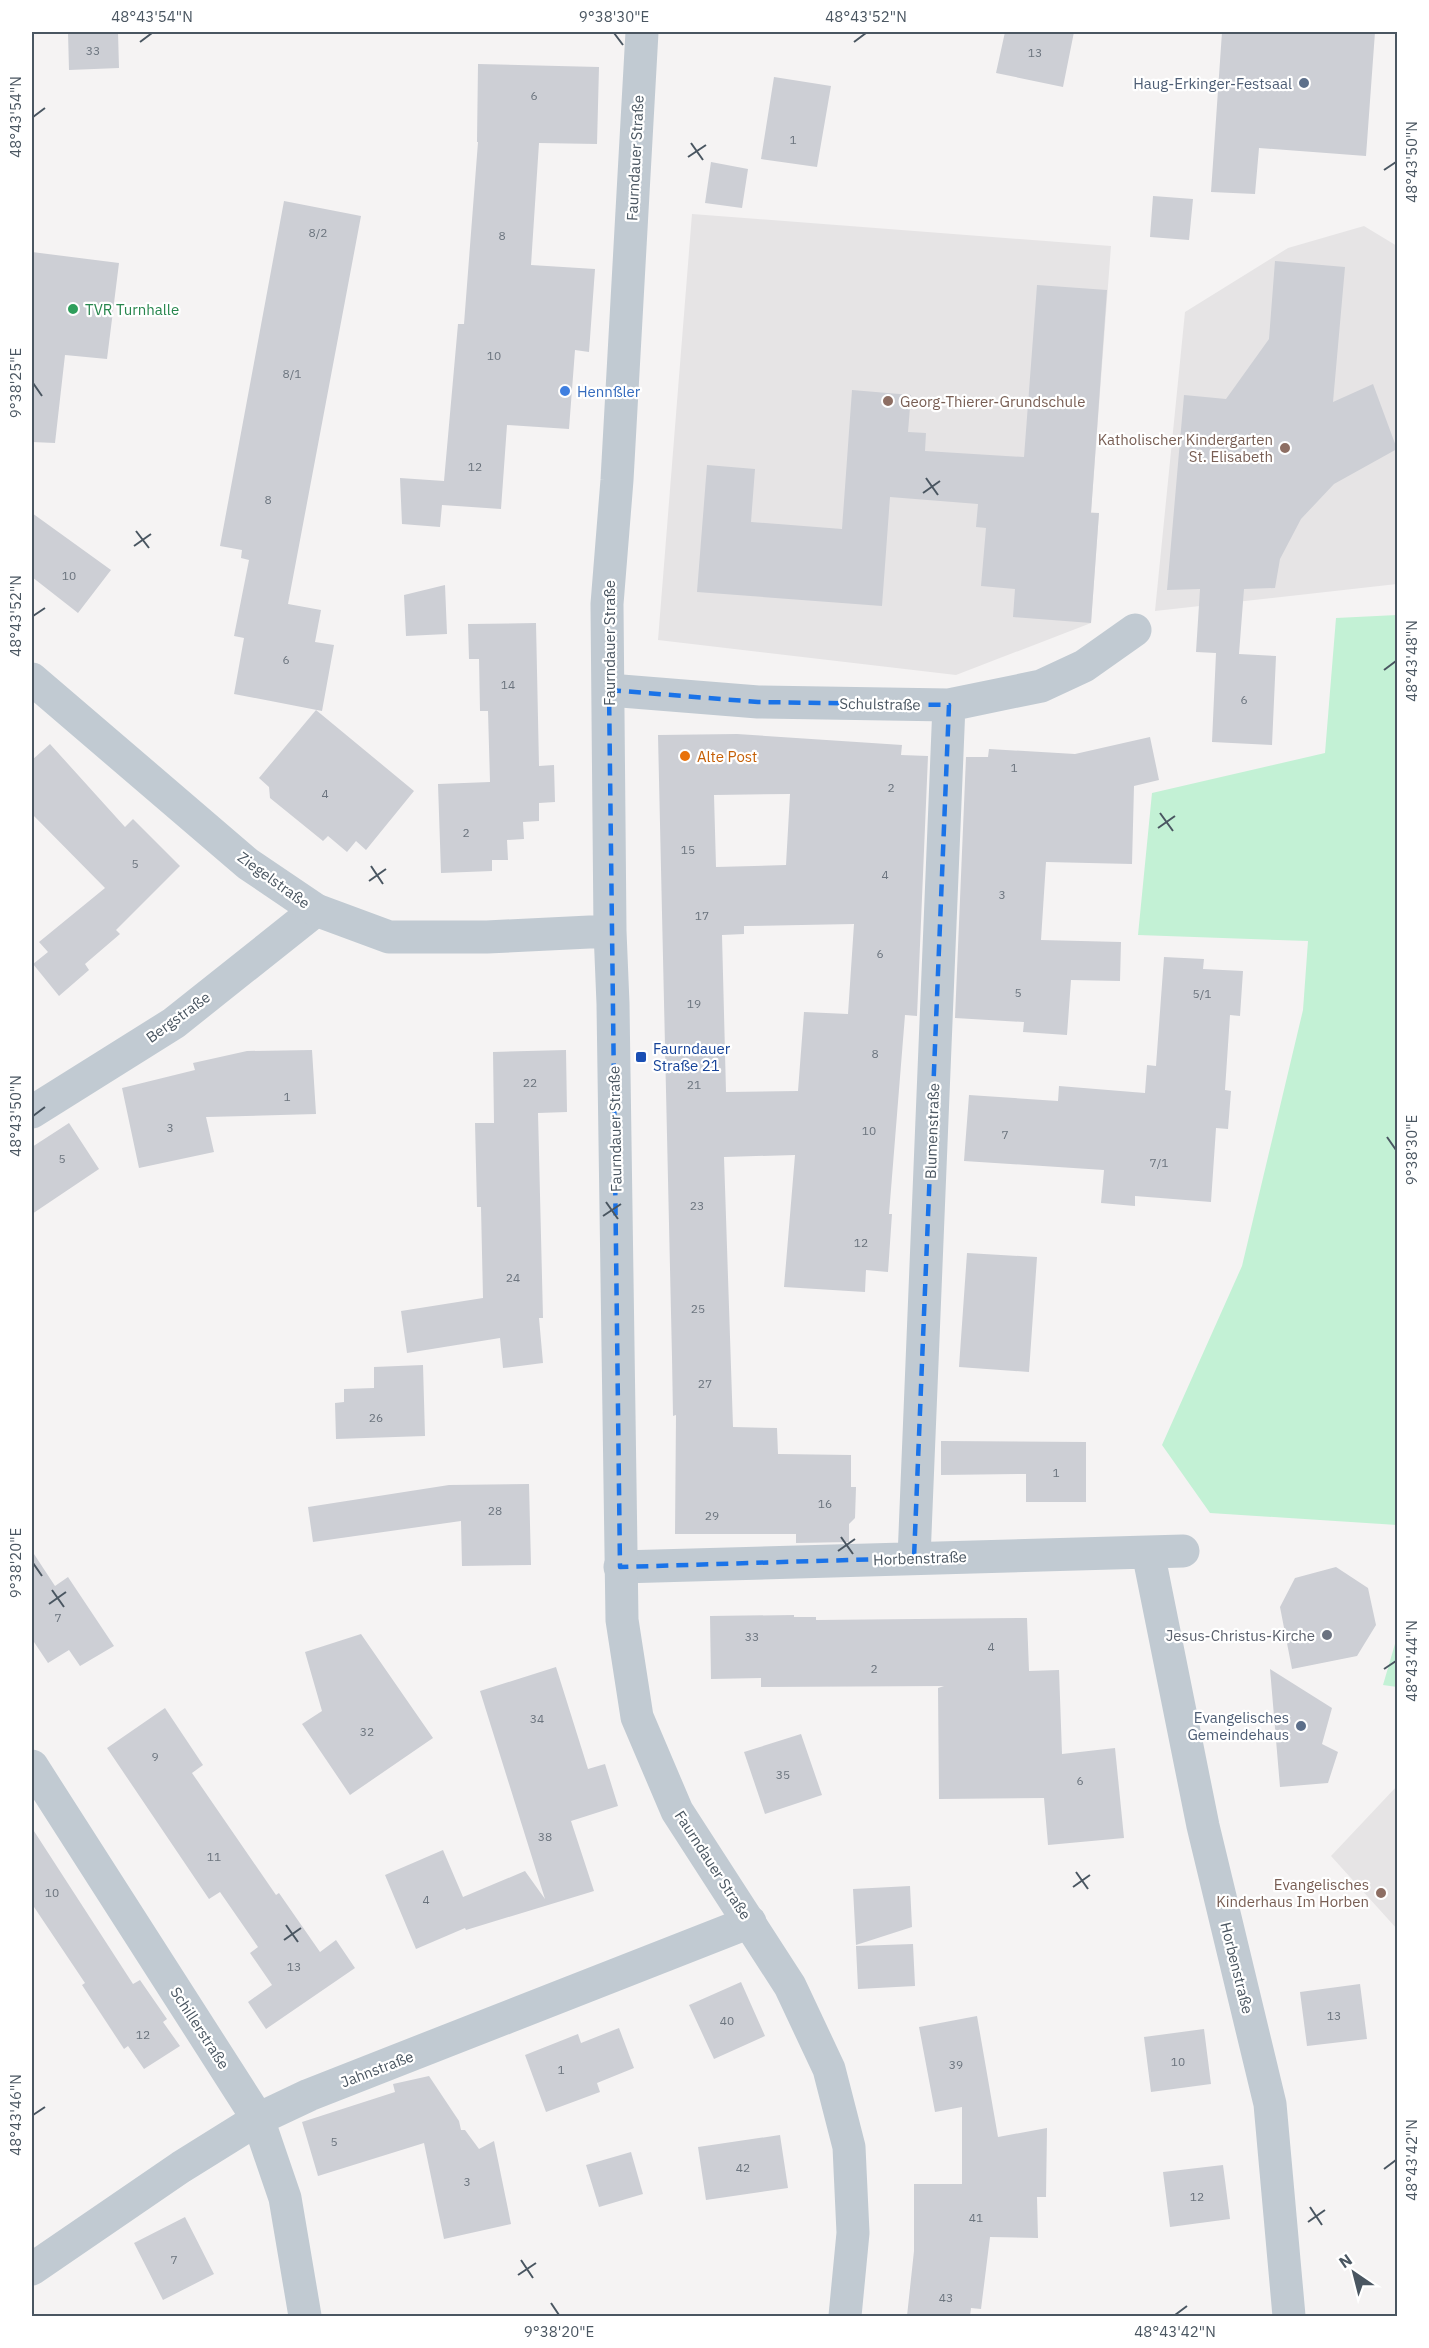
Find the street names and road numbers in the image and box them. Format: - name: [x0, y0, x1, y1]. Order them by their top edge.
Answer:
- street label: Faurndauer Straße: [622, 95, 648, 221]
- street label: Faurndauer Straße: [600, 580, 619, 706]
- street label: Schulstraße: [839, 694, 921, 714]
- street label: Ziegelstraße: [234, 847, 314, 913]
- street label: Bergstraße: [142, 987, 214, 1047]
- street label: Faurndauer Straße: [604, 1066, 626, 1192]
- street label: Blumenstraße: [921, 1083, 943, 1179]
- street label: Horbenstraße: [873, 1547, 967, 1569]
- street label: Faurndauer Straße: [671, 1807, 755, 1923]
- street label: Horbenstraße: [1216, 1920, 1258, 2016]
- street label: Schillerstraße: [166, 1983, 234, 2073]
- street label: Jahnstraße: [338, 2046, 416, 2092]

